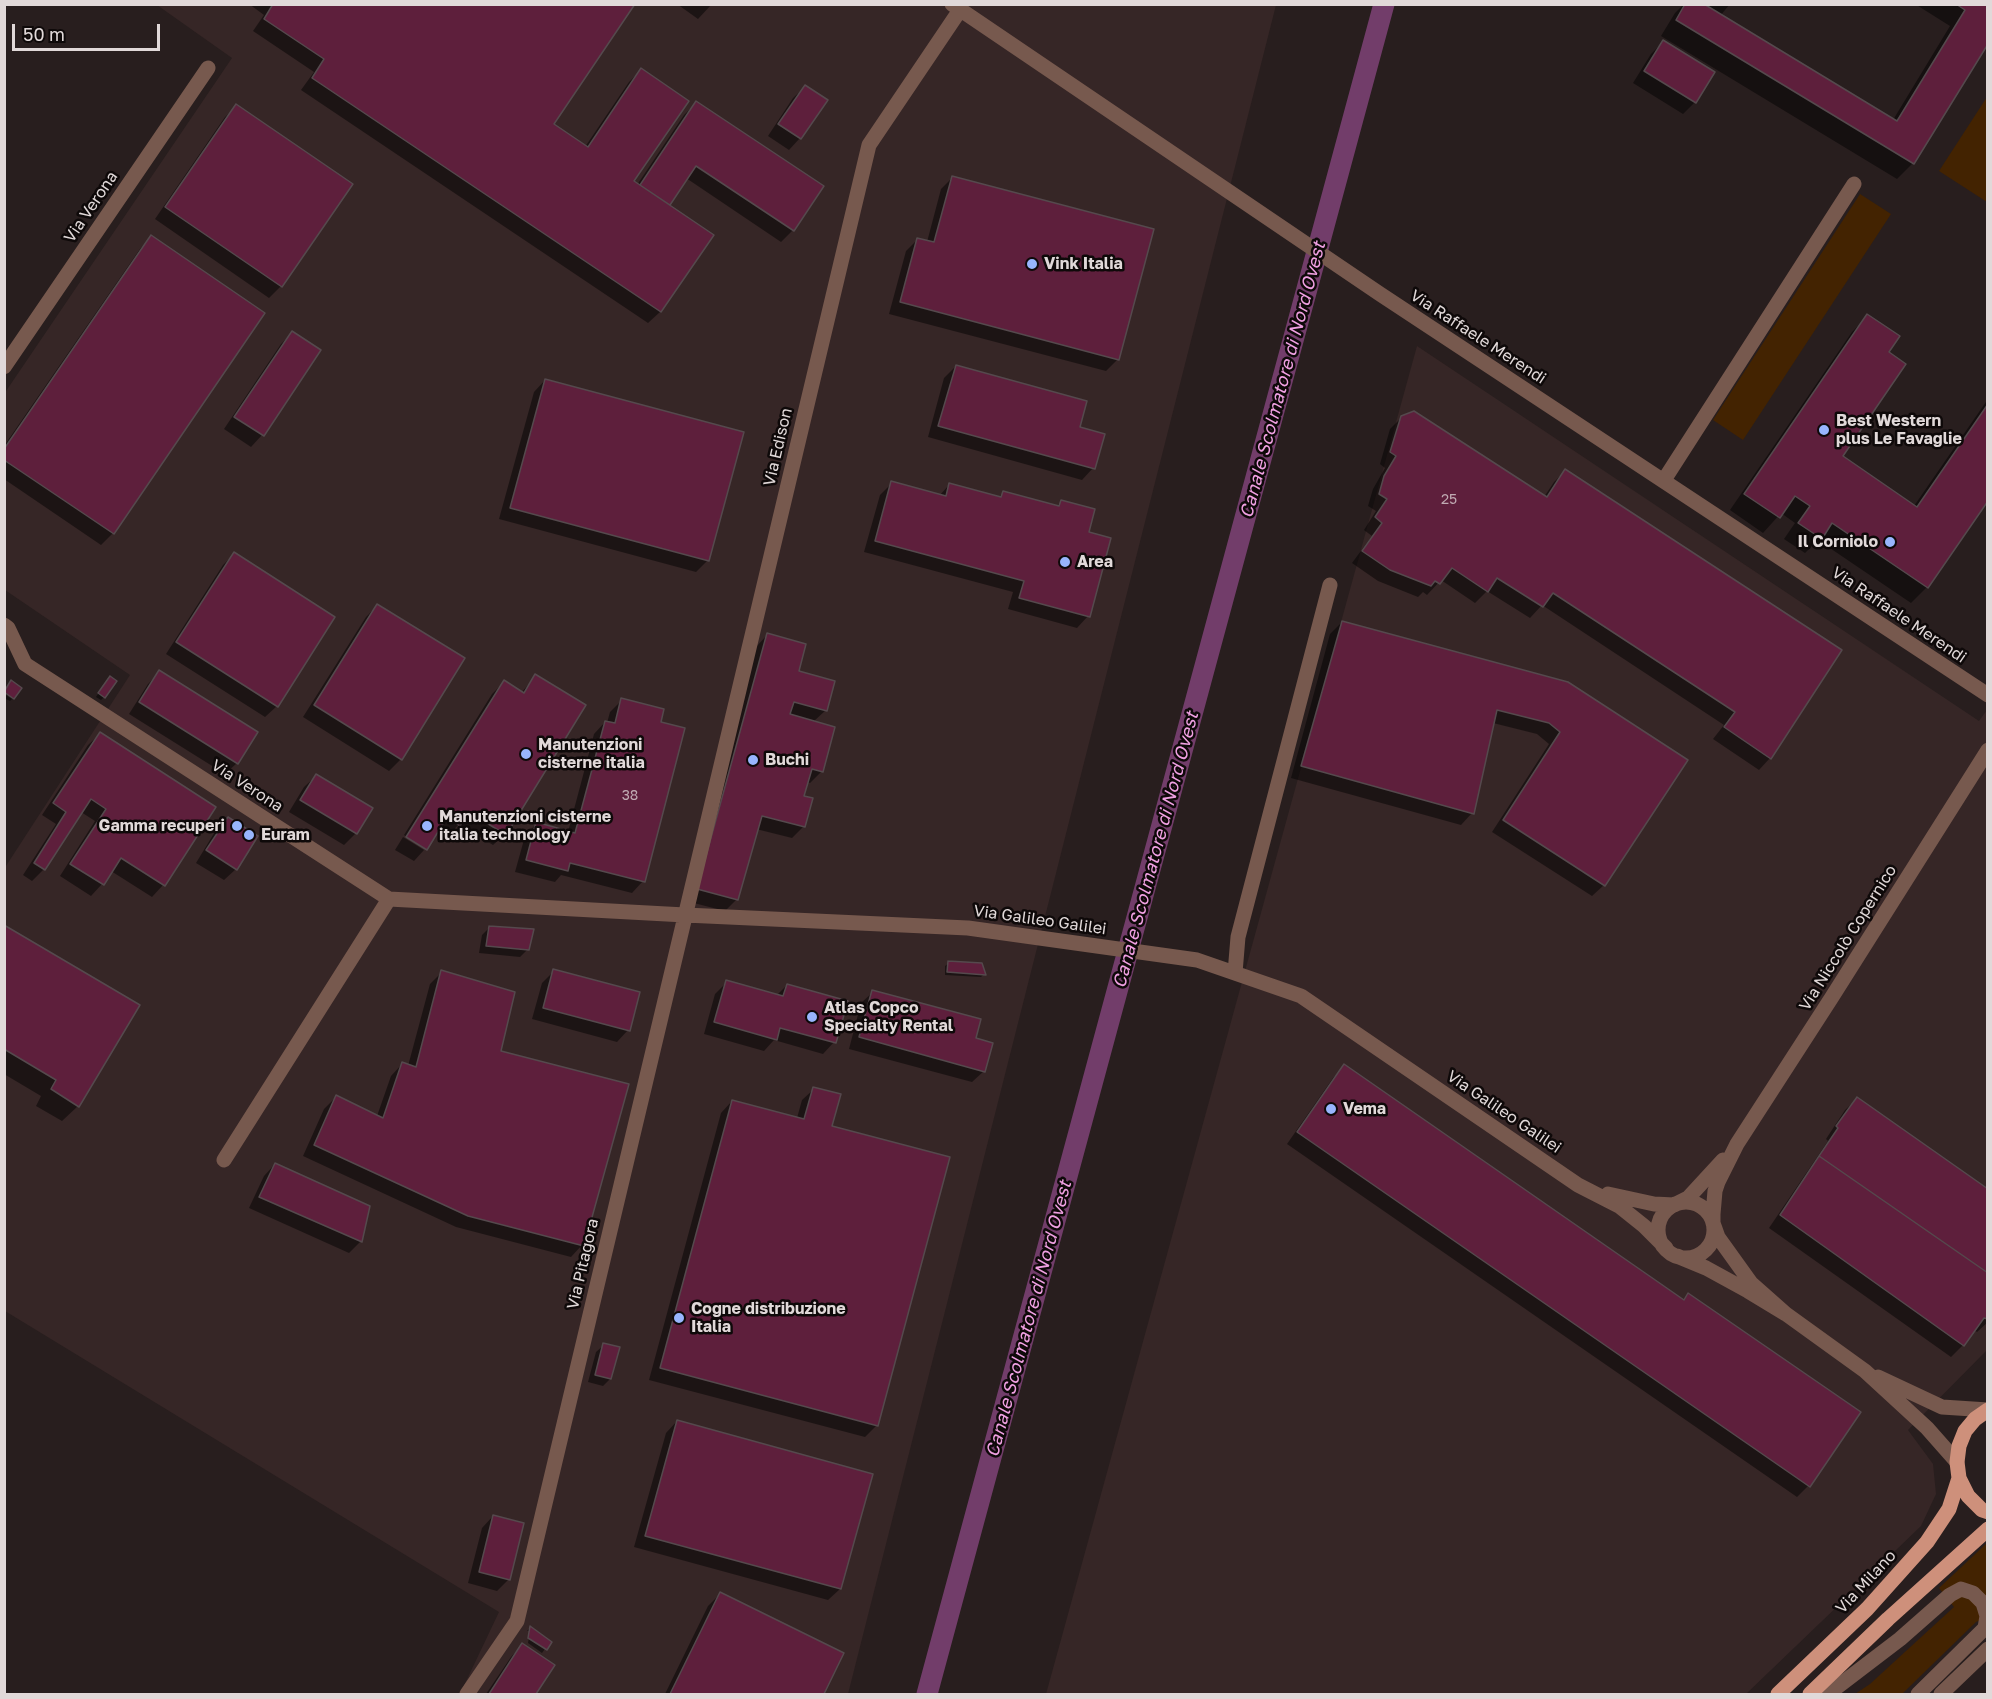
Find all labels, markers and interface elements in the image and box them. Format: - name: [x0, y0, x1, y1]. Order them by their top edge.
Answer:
- scale bar: [15, 12, 164, 50]
- text: 50 m: [23, 23, 65, 45]
- street label: Via Verona: [60, 168, 122, 246]
- water label: Canale Scolmatore di Nord Ovest: [1236, 239, 1330, 521]
- place label: Vink Italia: [1044, 254, 1123, 274]
- marker: Vink Italia: [1025, 257, 1039, 271]
- street label: Via Raffaele Merendi: [1406, 286, 1550, 388]
- street label: Via Edison: [760, 406, 796, 488]
- place label: Best Western plus Le Favaglie: [1836, 411, 1962, 449]
- marker: Best Western plus Le Favaglie: [1817, 423, 1831, 437]
- house number: 25: [1441, 492, 1457, 508]
- place label: Il Corniolo: [1797, 532, 1878, 552]
- marker: Il Corniolo: [1883, 535, 1897, 549]
- place label: Area: [1077, 552, 1113, 572]
- marker: Area: [1058, 555, 1072, 569]
- street label: Via Raffaele Merendi: [1828, 563, 1970, 667]
- water label: Canale Scolmatore di Nord Ovest: [1109, 709, 1203, 991]
- place label: Manutenzioni cisterne italia: [538, 735, 645, 773]
- marker: Manutenzioni cisterne italia: [519, 747, 533, 761]
- place label: Buchi: [765, 750, 809, 770]
- marker: Buchi: [746, 753, 760, 767]
- street label: Via Verona: [208, 756, 286, 816]
- house number: 38: [622, 788, 638, 804]
- place label: Manutenzioni cisterne italia technology: [439, 807, 611, 845]
- place label: Gamma recuperi: [99, 816, 225, 836]
- marker: Gamma recuperi: [230, 819, 244, 833]
- marker: Manutenzioni cisterne italia technology: [420, 819, 434, 833]
- place label: Euram: [261, 825, 310, 845]
- marker: Euram: [242, 828, 256, 842]
- street label: Via Niccolò Copernico: [1795, 862, 1901, 1014]
- street label: Via Galileo Galilei: [972, 901, 1108, 939]
- place label: Atlas Copco Specialty Rental: [824, 998, 953, 1036]
- marker: Atlas Copco Specialty Rental: [805, 1010, 819, 1024]
- street label: Via Galileo Galilei: [1443, 1067, 1565, 1157]
- place label: Vema: [1343, 1099, 1386, 1119]
- marker: Vema: [1324, 1102, 1338, 1116]
- water label: Canale Scolmatore di Nord Ovest: [982, 1178, 1076, 1460]
- street label: Via Pitagora: [563, 1217, 603, 1311]
- place label: Cogne distribuzione Italia: [691, 1299, 846, 1337]
- marker: Cogne distribuzione Italia: [672, 1311, 686, 1325]
- street label: Via Milano: [1832, 1546, 1900, 1618]

